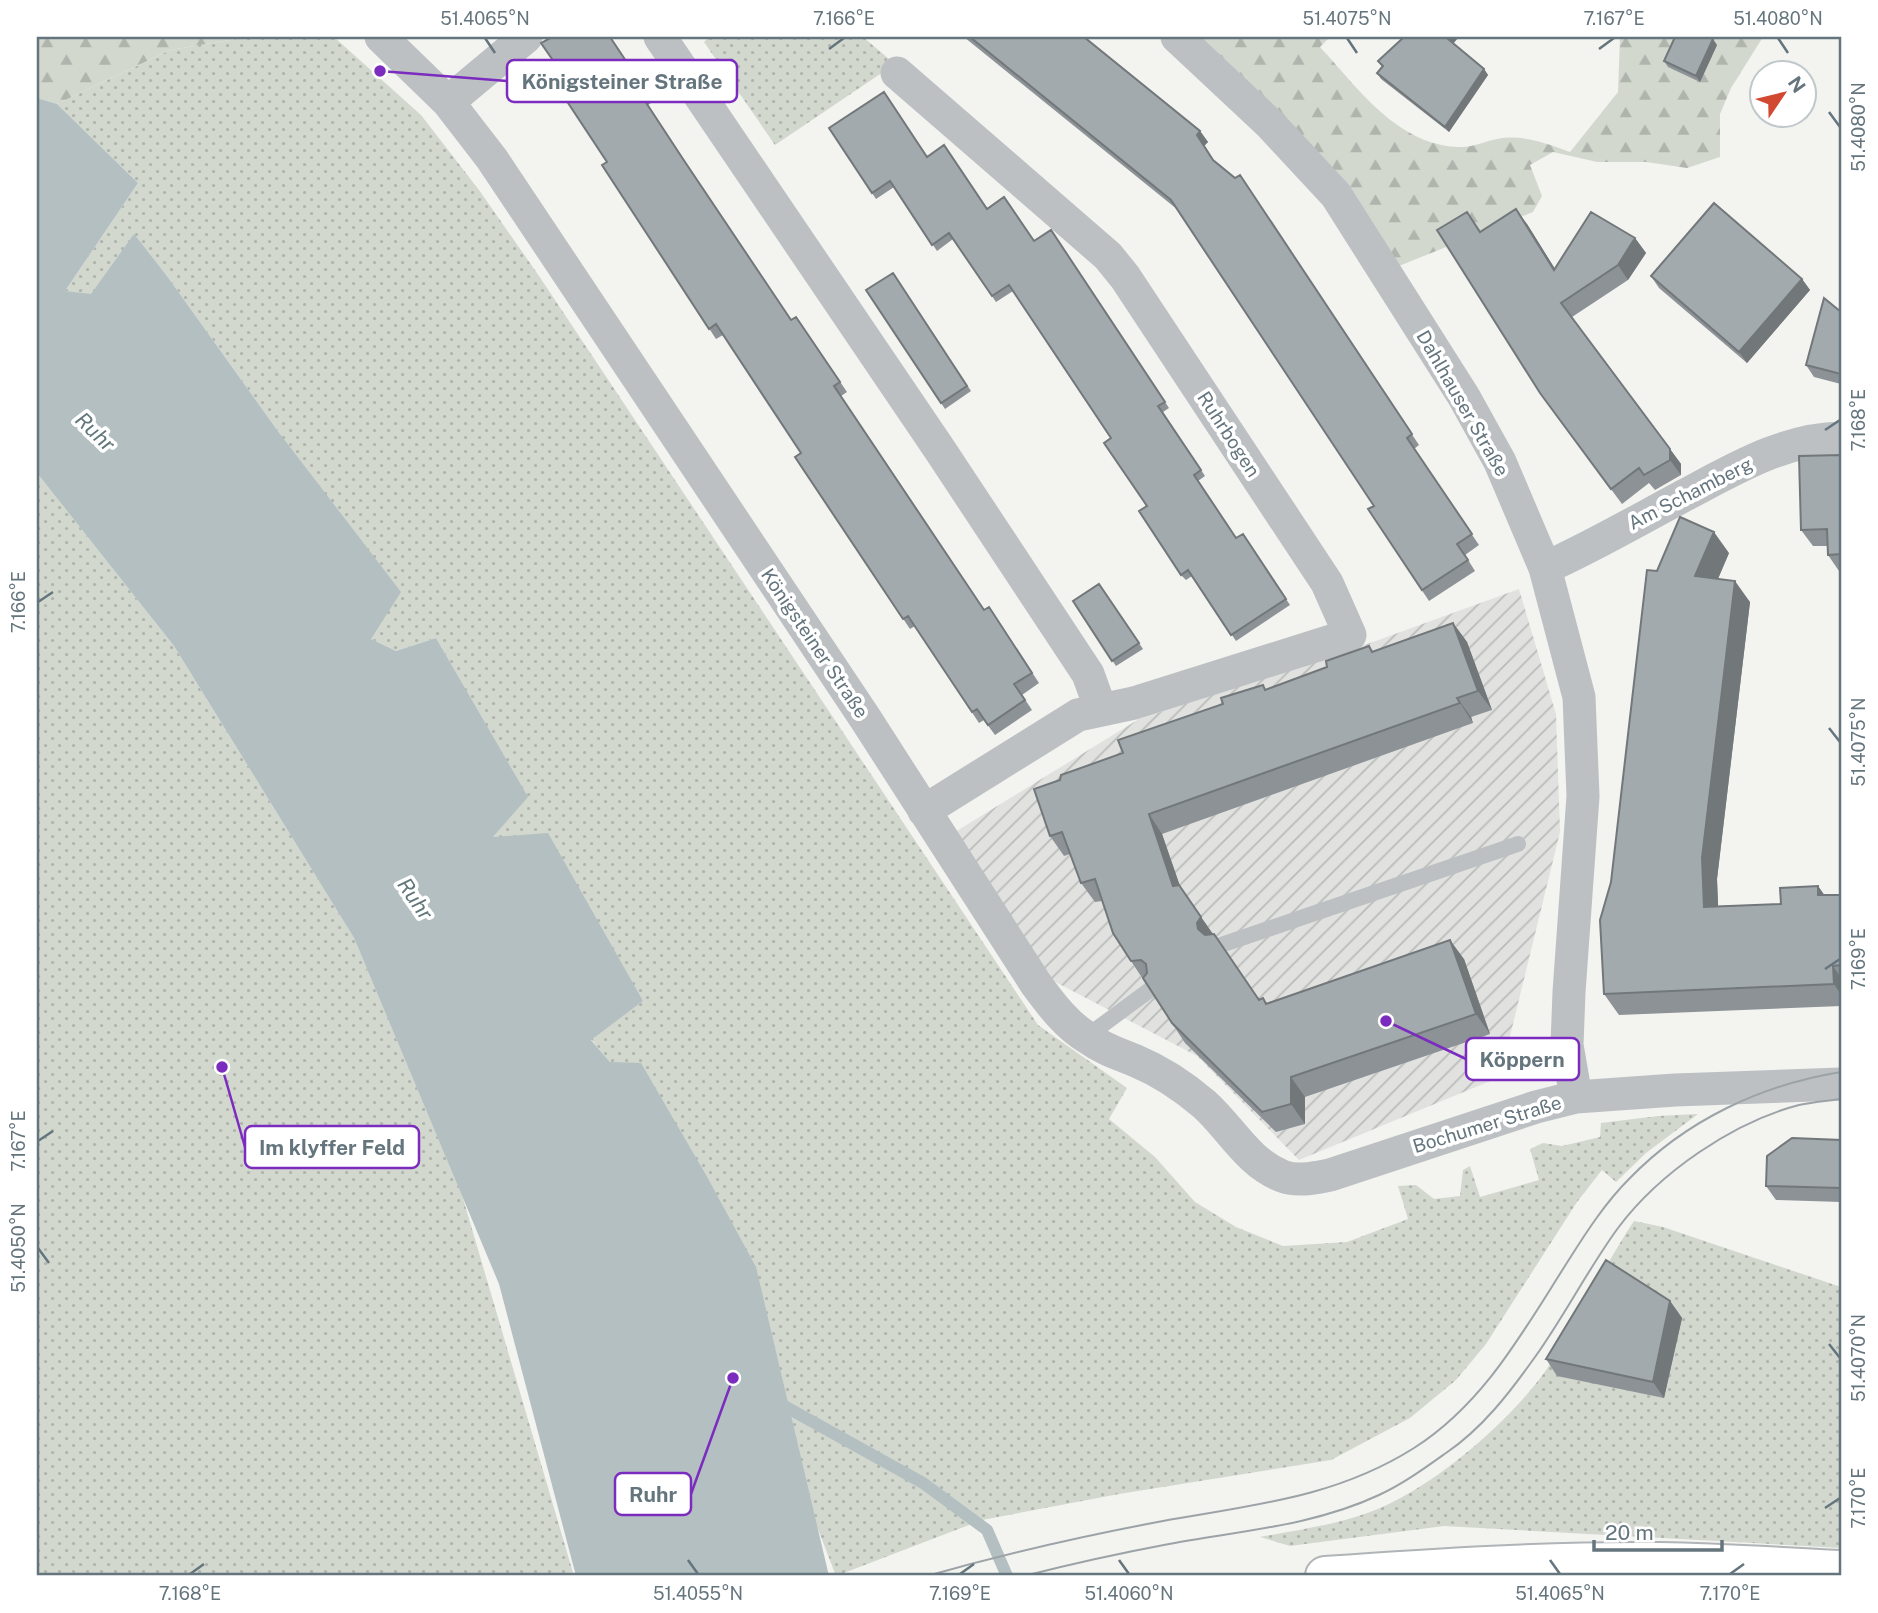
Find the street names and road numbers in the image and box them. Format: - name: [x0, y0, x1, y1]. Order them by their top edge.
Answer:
- street label: Dahlhauser Straße: [1412, 326, 1514, 480]
- street label: Ruhrbogen: [1193, 387, 1265, 481]
- street label: Am Schamberg: [1624, 452, 1756, 534]
- street label: Königsteiner Straße: [757, 564, 873, 722]
- street label: Bochumer Straße: [1410, 1091, 1564, 1157]

